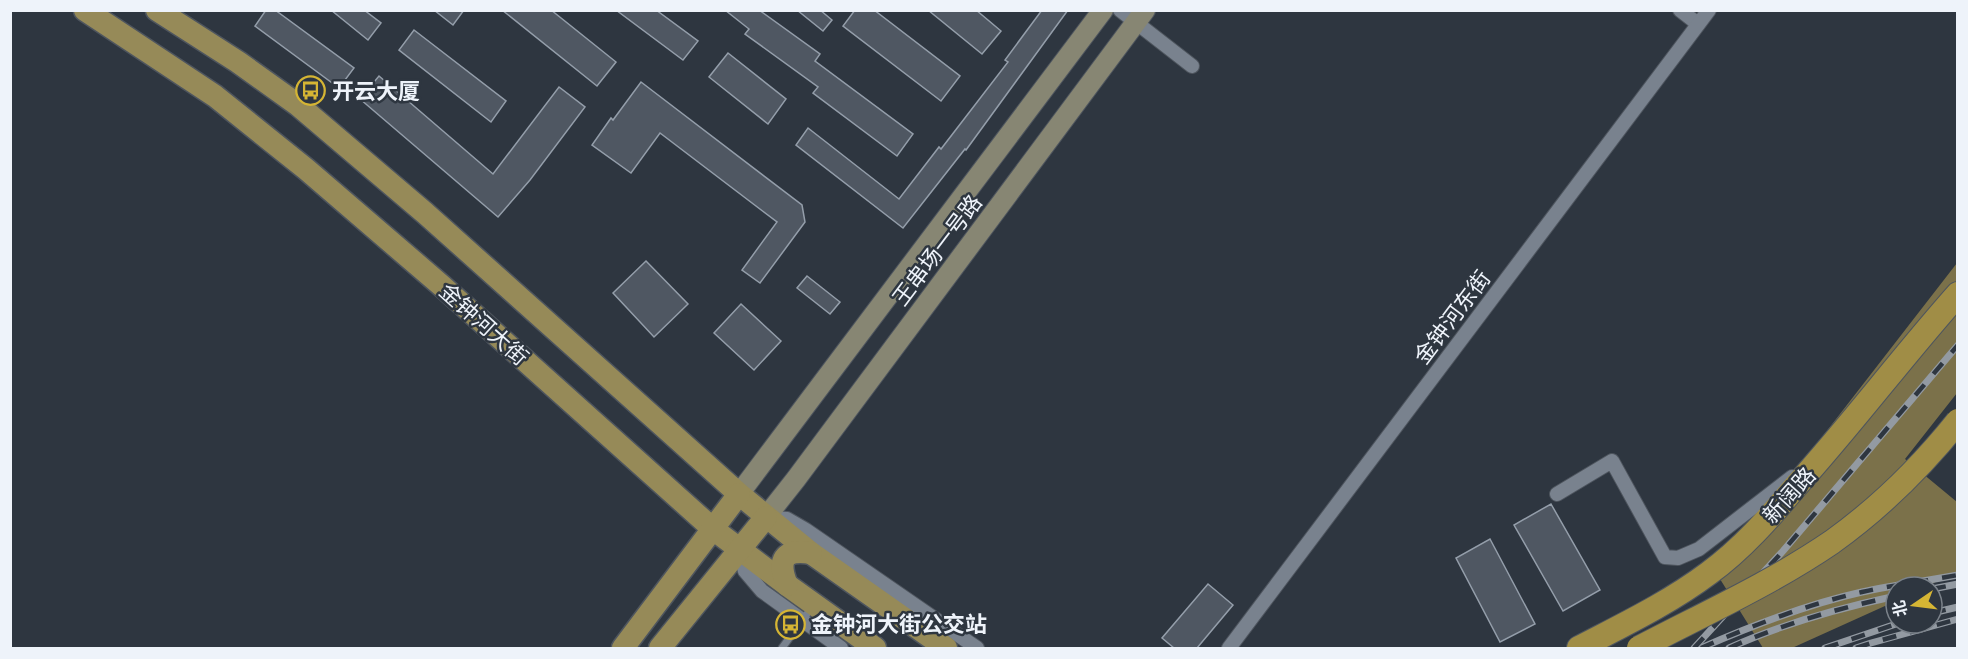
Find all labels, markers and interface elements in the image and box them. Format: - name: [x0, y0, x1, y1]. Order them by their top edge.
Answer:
- bus stop icon: 开云大厦: [295, 75, 327, 107]
- place label: 开云大厦: [332, 77, 420, 103]
- street label: 王串场一号路: [886, 189, 986, 310]
- street label: 金钟河东街: [1408, 265, 1495, 368]
- street label: 金钟河大街: [435, 277, 534, 370]
- street label: 新阔路: [1757, 461, 1820, 528]
- north arrow: [1884, 575, 1944, 635]
- text: 北: [1888, 599, 1910, 619]
- bus stop icon: 金钟河大街公交站: [774, 608, 806, 640]
- place label: 金钟河大街公交站: [811, 610, 987, 636]

